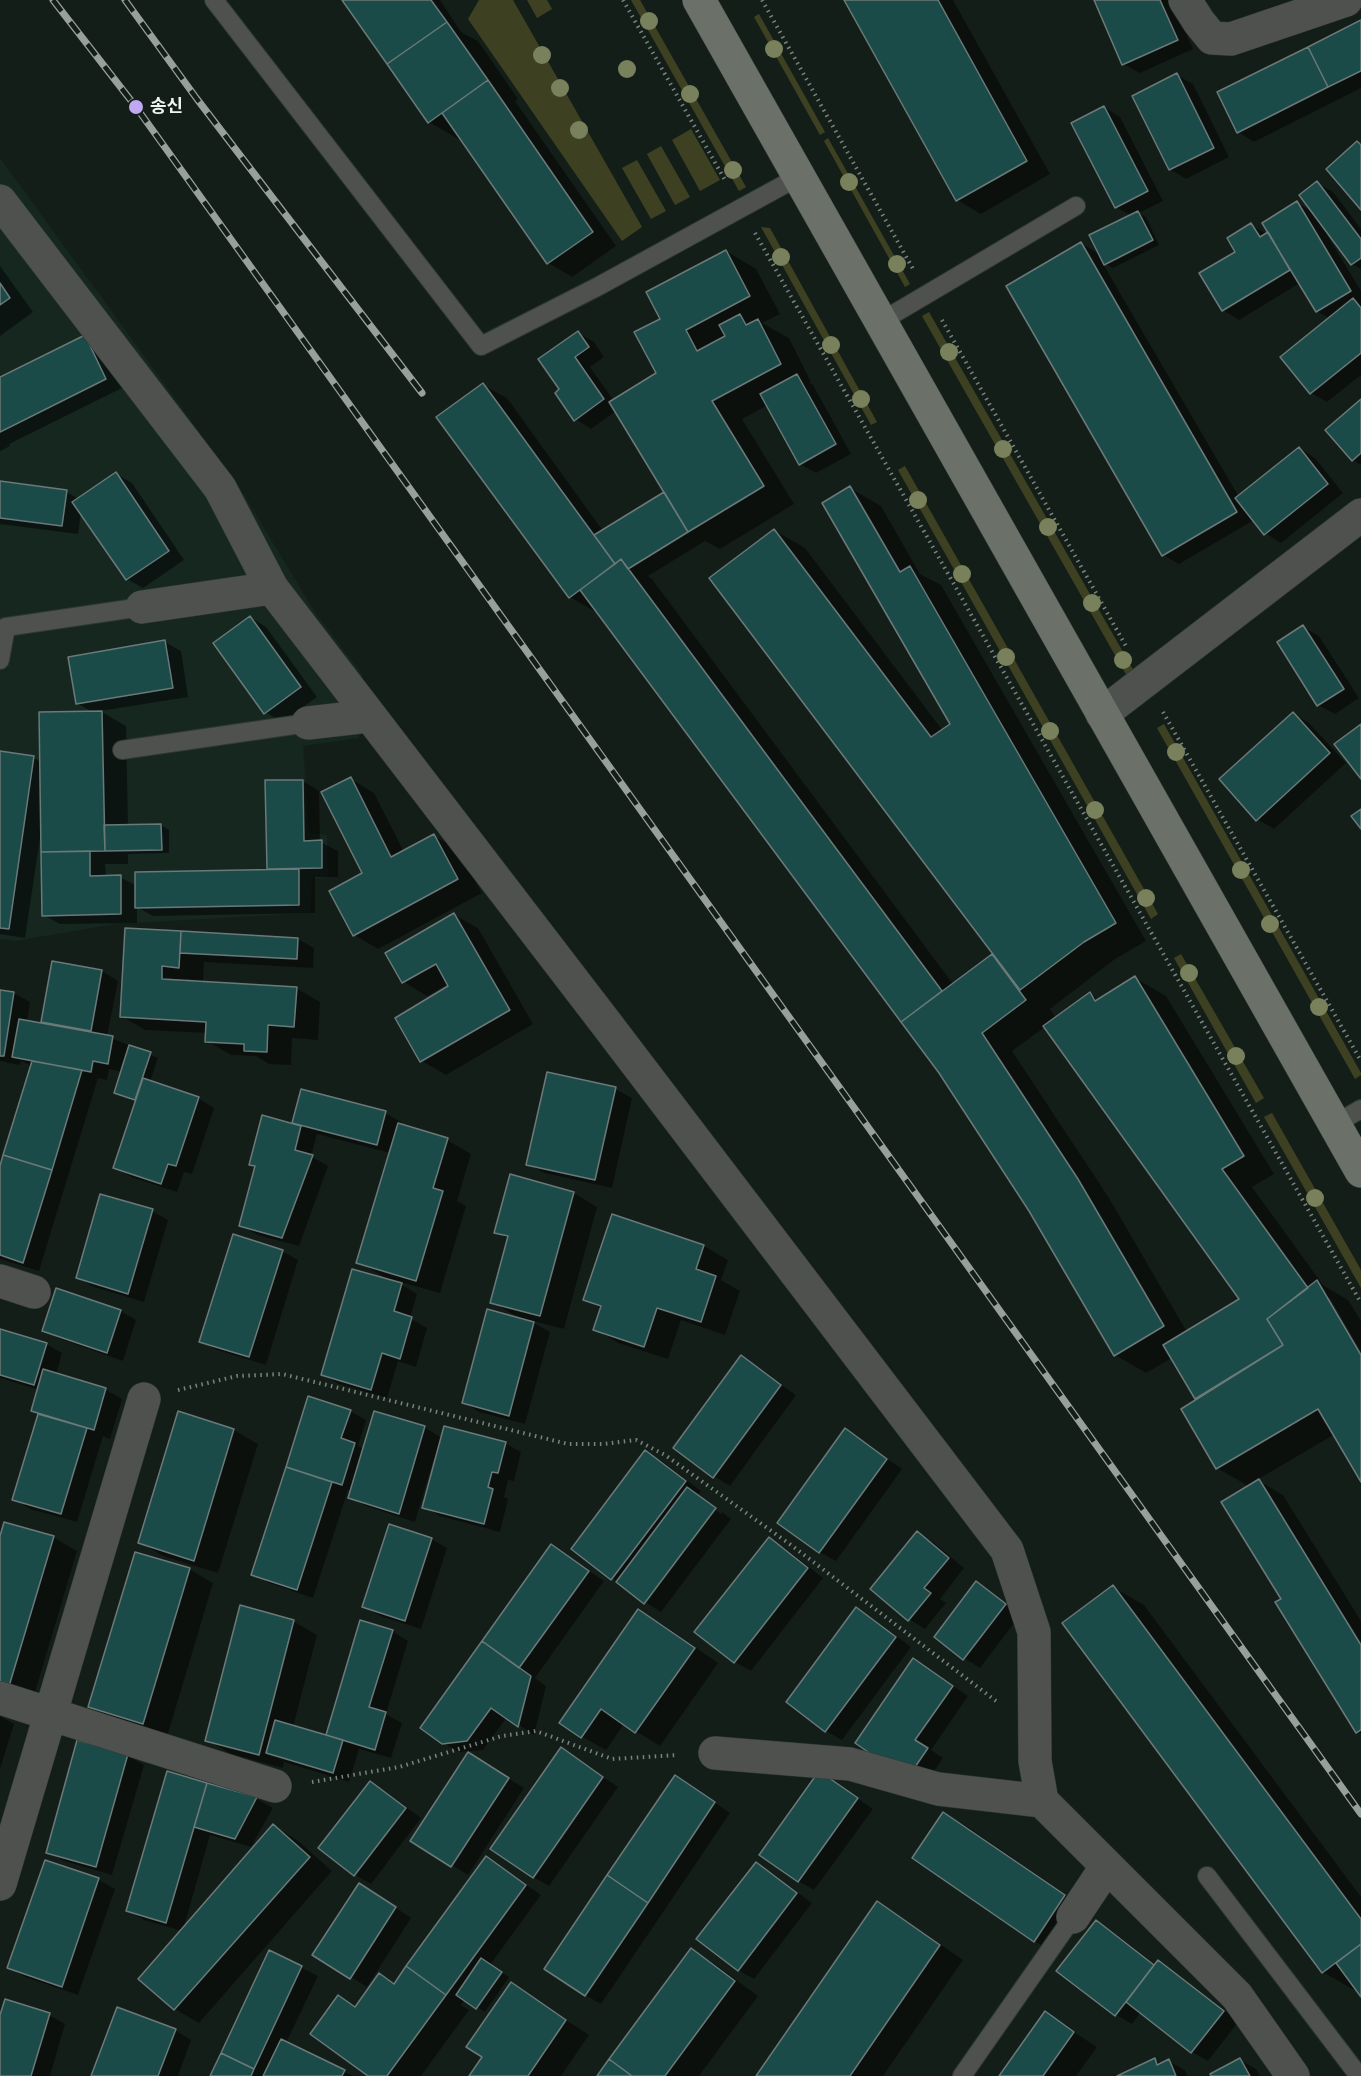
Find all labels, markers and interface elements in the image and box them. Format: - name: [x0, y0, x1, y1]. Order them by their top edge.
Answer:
- place label: 송신: [150, 96, 183, 118]
- marker: 송신: [127, 98, 145, 116]

